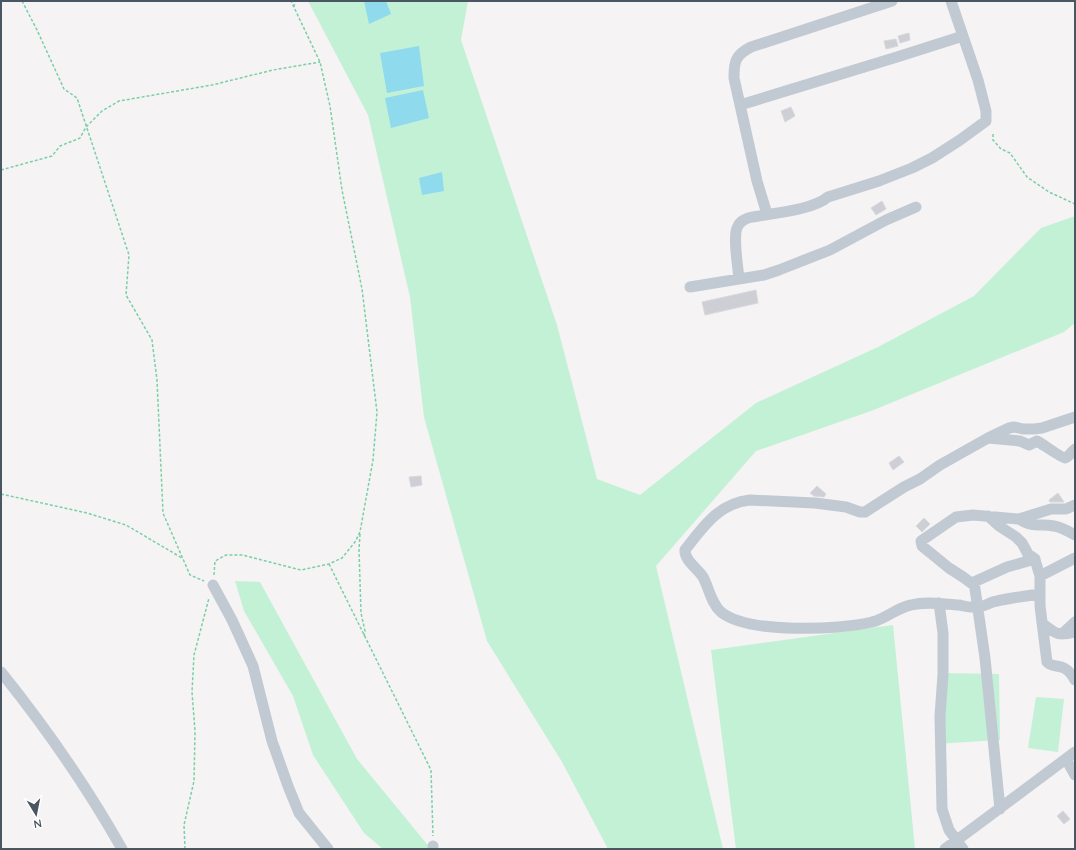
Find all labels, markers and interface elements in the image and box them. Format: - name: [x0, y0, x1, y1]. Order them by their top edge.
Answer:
- north arrow: [16, 794, 56, 834]
- text: N: [33, 816, 43, 831]

